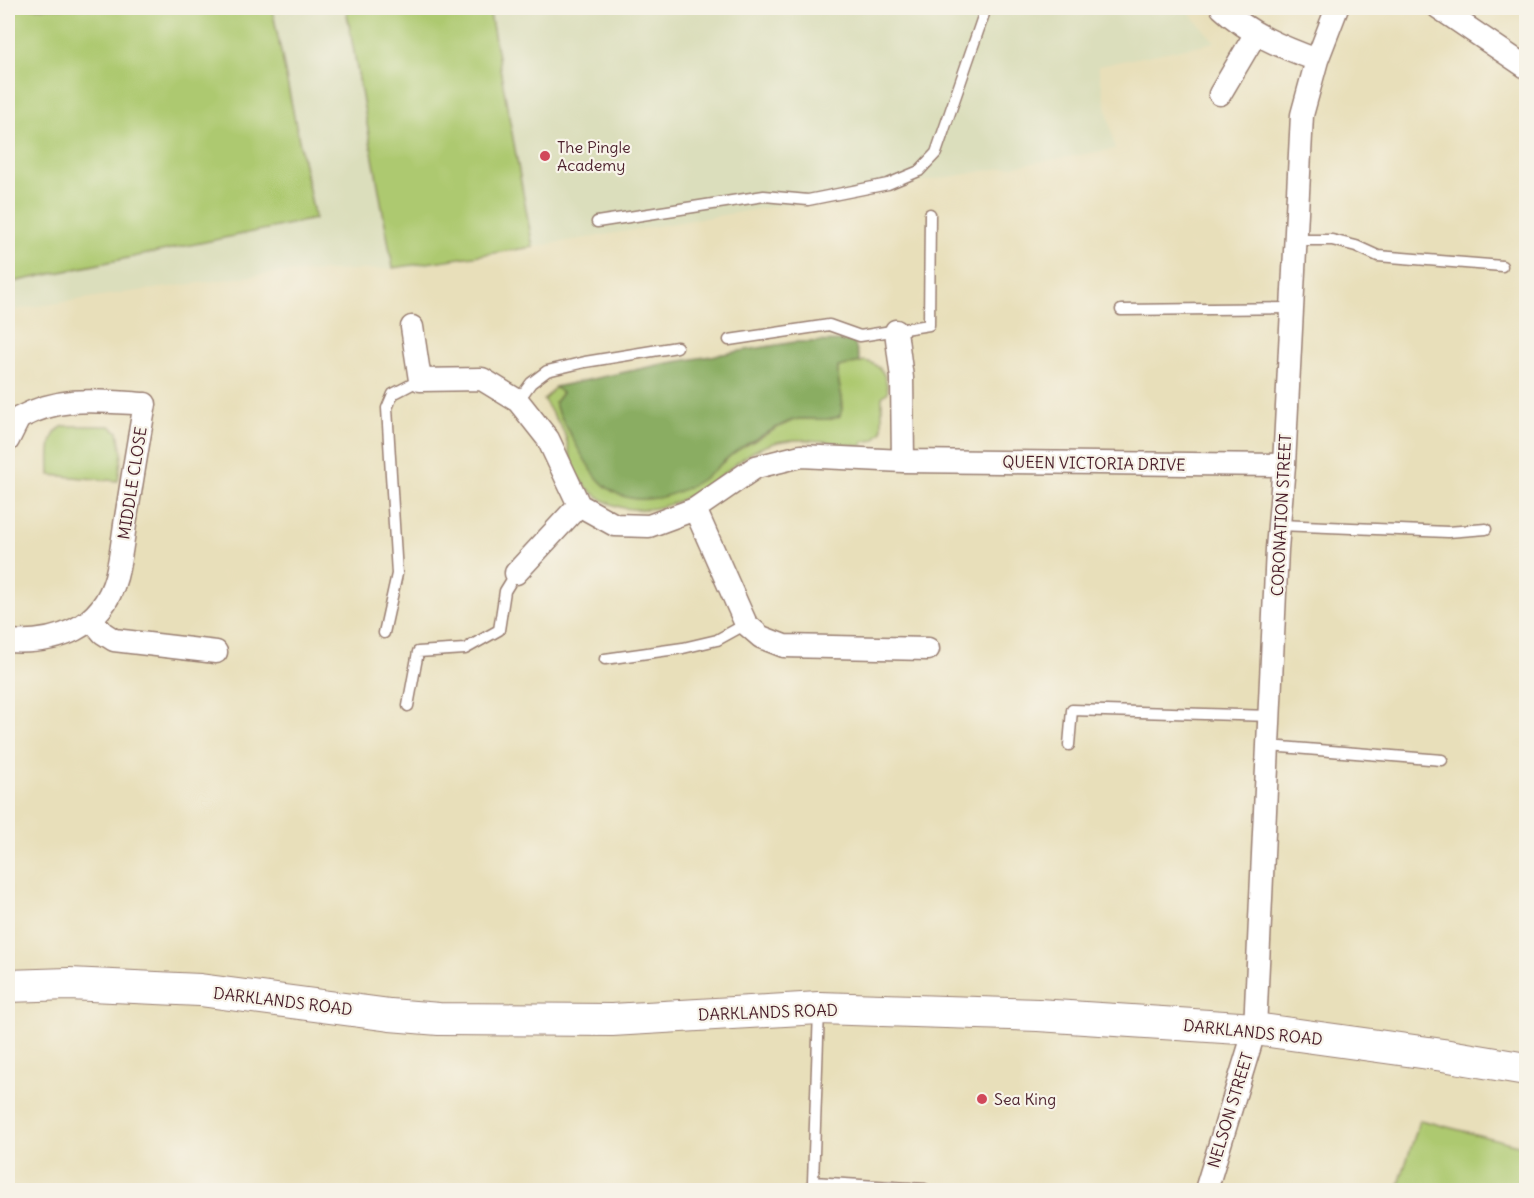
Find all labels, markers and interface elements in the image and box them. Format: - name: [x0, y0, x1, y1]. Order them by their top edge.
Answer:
- place label: The Pingle Academy: [557, 137, 631, 175]
- marker: The Pingle Academy: [538, 149, 552, 163]
- street label: MIDDLE CLOSE: [113, 425, 151, 541]
- street label: CORONATION STREET: [1267, 433, 1295, 597]
- street label: QUEEN VICTORIA DRIVE: [1002, 451, 1186, 475]
- street label: DARKLANDS ROAD: [212, 983, 354, 1019]
- street label: DARKLANDS ROAD: [698, 1000, 838, 1024]
- street label: DARKLANDS ROAD: [1182, 1015, 1324, 1049]
- street label: NELSON STREET: [1203, 1050, 1257, 1170]
- place label: Sea King: [994, 1089, 1056, 1109]
- marker: Sea King: [975, 1092, 989, 1106]

